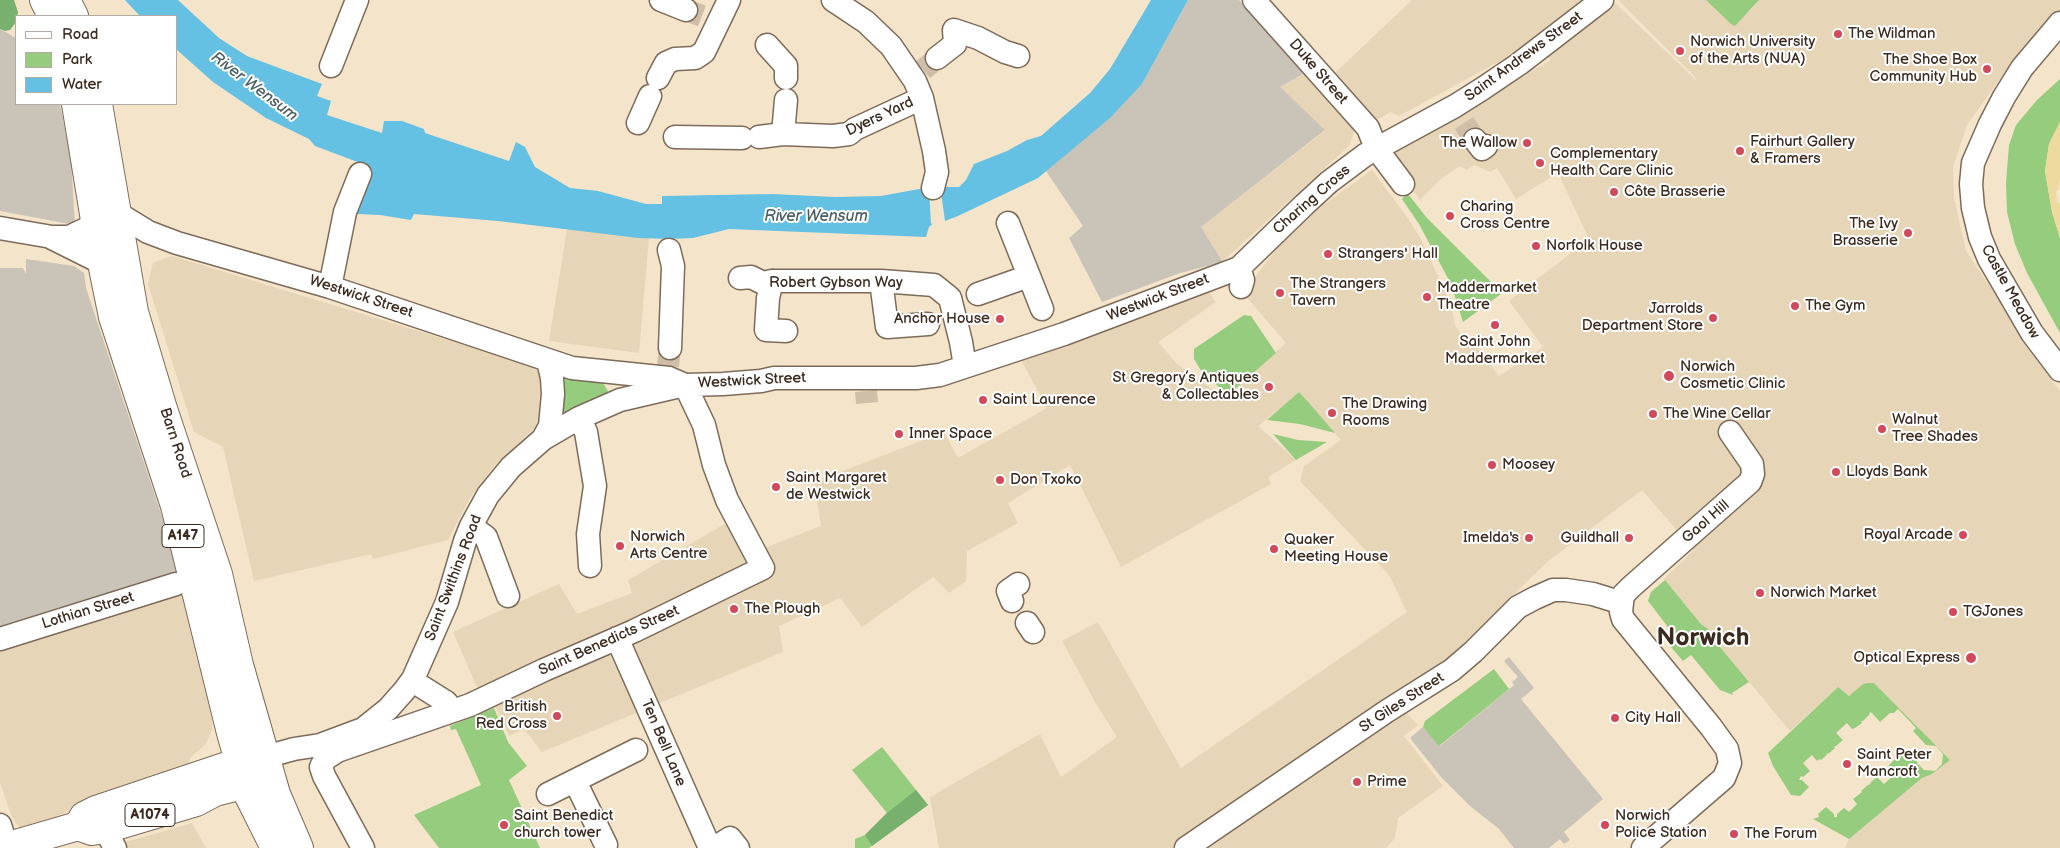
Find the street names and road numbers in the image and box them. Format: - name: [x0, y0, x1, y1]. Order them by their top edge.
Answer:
- street label: Saint Andrews Street: [1462, 8, 1586, 106]
- street label: Duke Street: [1285, 36, 1351, 108]
- street label: Dyers Yard: [843, 94, 917, 140]
- street label: Charing Cross: [1270, 161, 1354, 239]
- street label: Castle Meadow: [1977, 242, 2043, 342]
- street label: Westwick Street: [1104, 270, 1212, 326]
- street label: Westwick Street: [307, 272, 415, 322]
- street label: Robert Gybson Way: [769, 274, 903, 292]
- street label: Westwick Street: [698, 369, 806, 393]
- street label: Barn Road: [155, 406, 195, 480]
- street label: Gaol Hill: [1679, 497, 1733, 547]
- street label: Saint Swithins Road: [422, 512, 486, 644]
- road number: A147: [162, 524, 204, 548]
- street label: Lothian Street: [40, 588, 136, 634]
- street label: Saint Benedicts Street: [536, 602, 682, 680]
- street label: St Giles Street: [1356, 669, 1448, 737]
- street label: Ten Bell Lane: [637, 697, 689, 789]
- road number: A1074: [125, 804, 175, 826]

